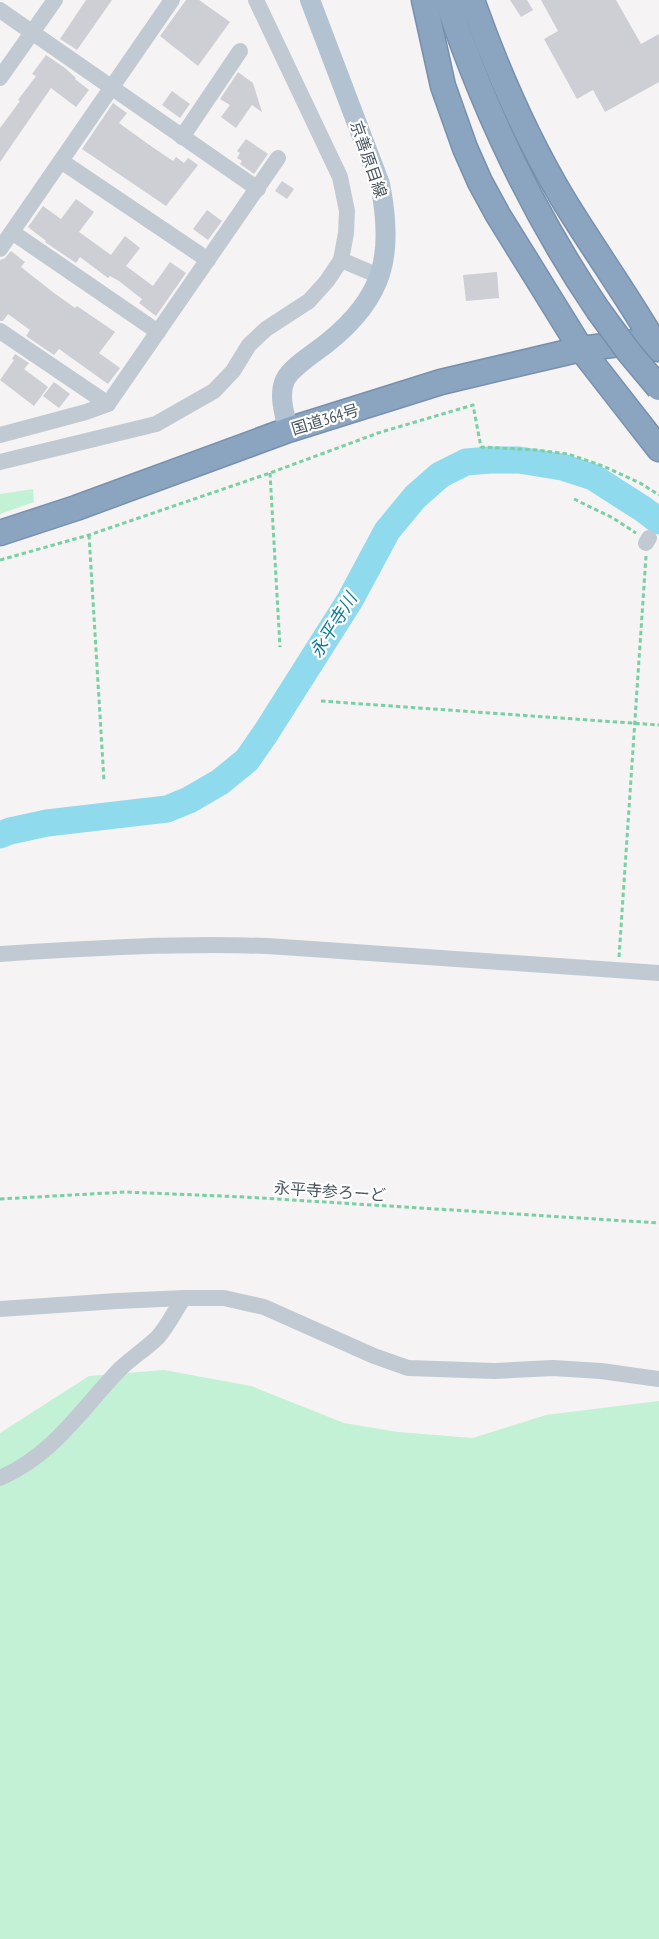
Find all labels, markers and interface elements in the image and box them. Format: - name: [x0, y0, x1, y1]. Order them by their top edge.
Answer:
- street label: 京善原目線: [347, 118, 391, 200]
- street label: 国道364号: [289, 399, 361, 439]
- water label: 永平寺川: [304, 587, 363, 662]
- street label: 永平寺参ろーど: [273, 1177, 387, 1205]

